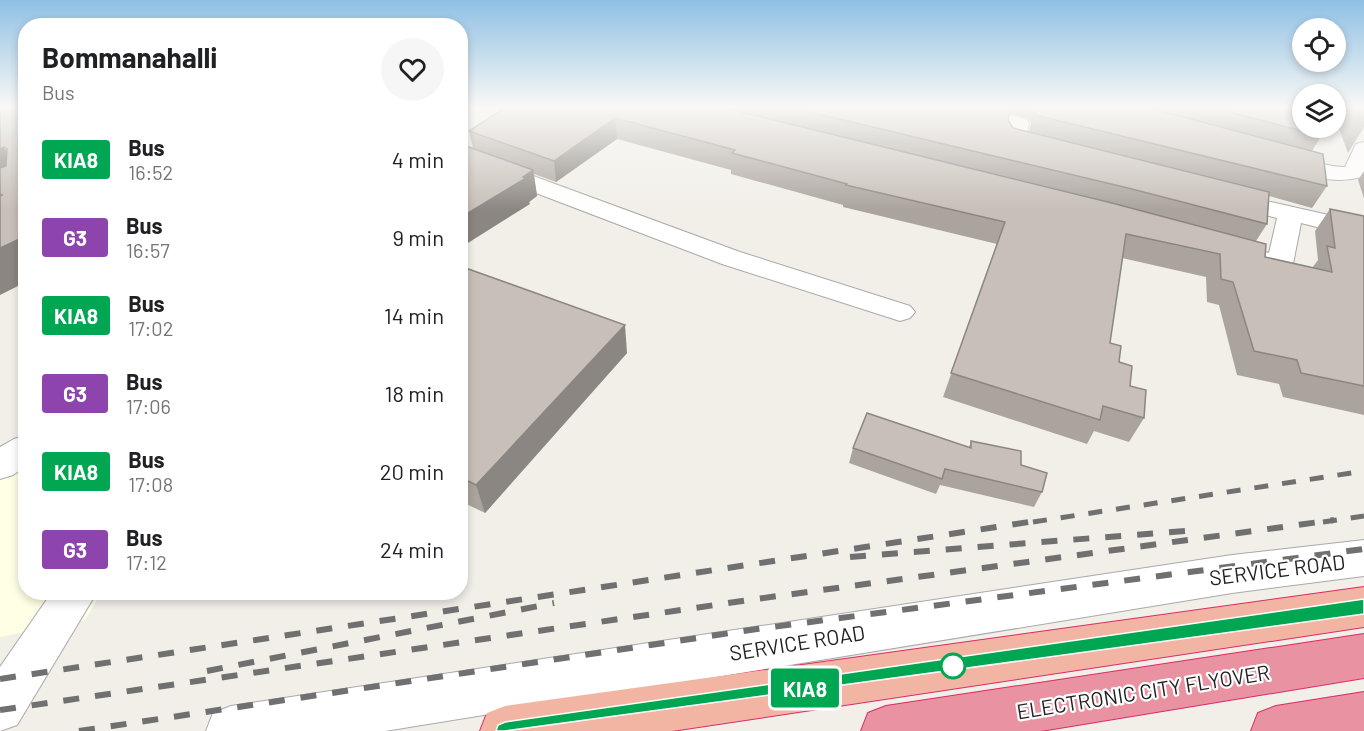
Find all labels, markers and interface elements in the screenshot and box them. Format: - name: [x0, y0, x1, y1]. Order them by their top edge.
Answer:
- map controls: [1292, 18, 1346, 138]
- button: locate: [1292, 18, 1346, 72]
- button: heart: [381, 38, 444, 101]
- text: Bommanahalli: [42, 40, 218, 74]
- text: Bus: [42, 80, 75, 104]
- button: layers: [1292, 84, 1346, 138]
- text: Bus: [128, 134, 165, 160]
- text: 4 min: [392, 146, 444, 172]
- text: KIA8: [54, 147, 98, 172]
- text: 16:52: [128, 160, 173, 184]
- text: Bus: [126, 212, 163, 238]
- text: 9 min: [392, 224, 444, 250]
- text: G3: [63, 225, 87, 250]
- text: 16:57: [126, 238, 170, 262]
- text: Bus: [128, 290, 165, 316]
- text: 14 min: [384, 302, 444, 328]
- text: KIA8: [54, 303, 98, 328]
- text: 17:02: [128, 316, 173, 340]
- text: Bus: [126, 368, 163, 394]
- text: 18 min: [385, 380, 444, 406]
- text: G3: [63, 381, 87, 406]
- text: 17:06: [126, 394, 171, 418]
- text: Bus: [128, 446, 165, 472]
- text: 20 min: [380, 458, 444, 484]
- text: KIA8: [54, 459, 98, 484]
- text: 17:08: [128, 472, 173, 496]
- text: Bus: [126, 524, 163, 550]
- text: 24 min: [380, 536, 444, 562]
- text: G3: [63, 537, 87, 562]
- street label: SERVICE ROAD: [1208, 548, 1346, 590]
- text: 17:12: [126, 550, 167, 574]
- street label: SERVICE ROAD: [728, 619, 866, 665]
- unlabelled marker: [940, 653, 966, 679]
- street label: ELECTRONIC CITY FLYOVER: [1015, 659, 1271, 723]
- line badge: KIA8: [763, 668, 847, 708]
- text: KIA8: [783, 676, 827, 701]

